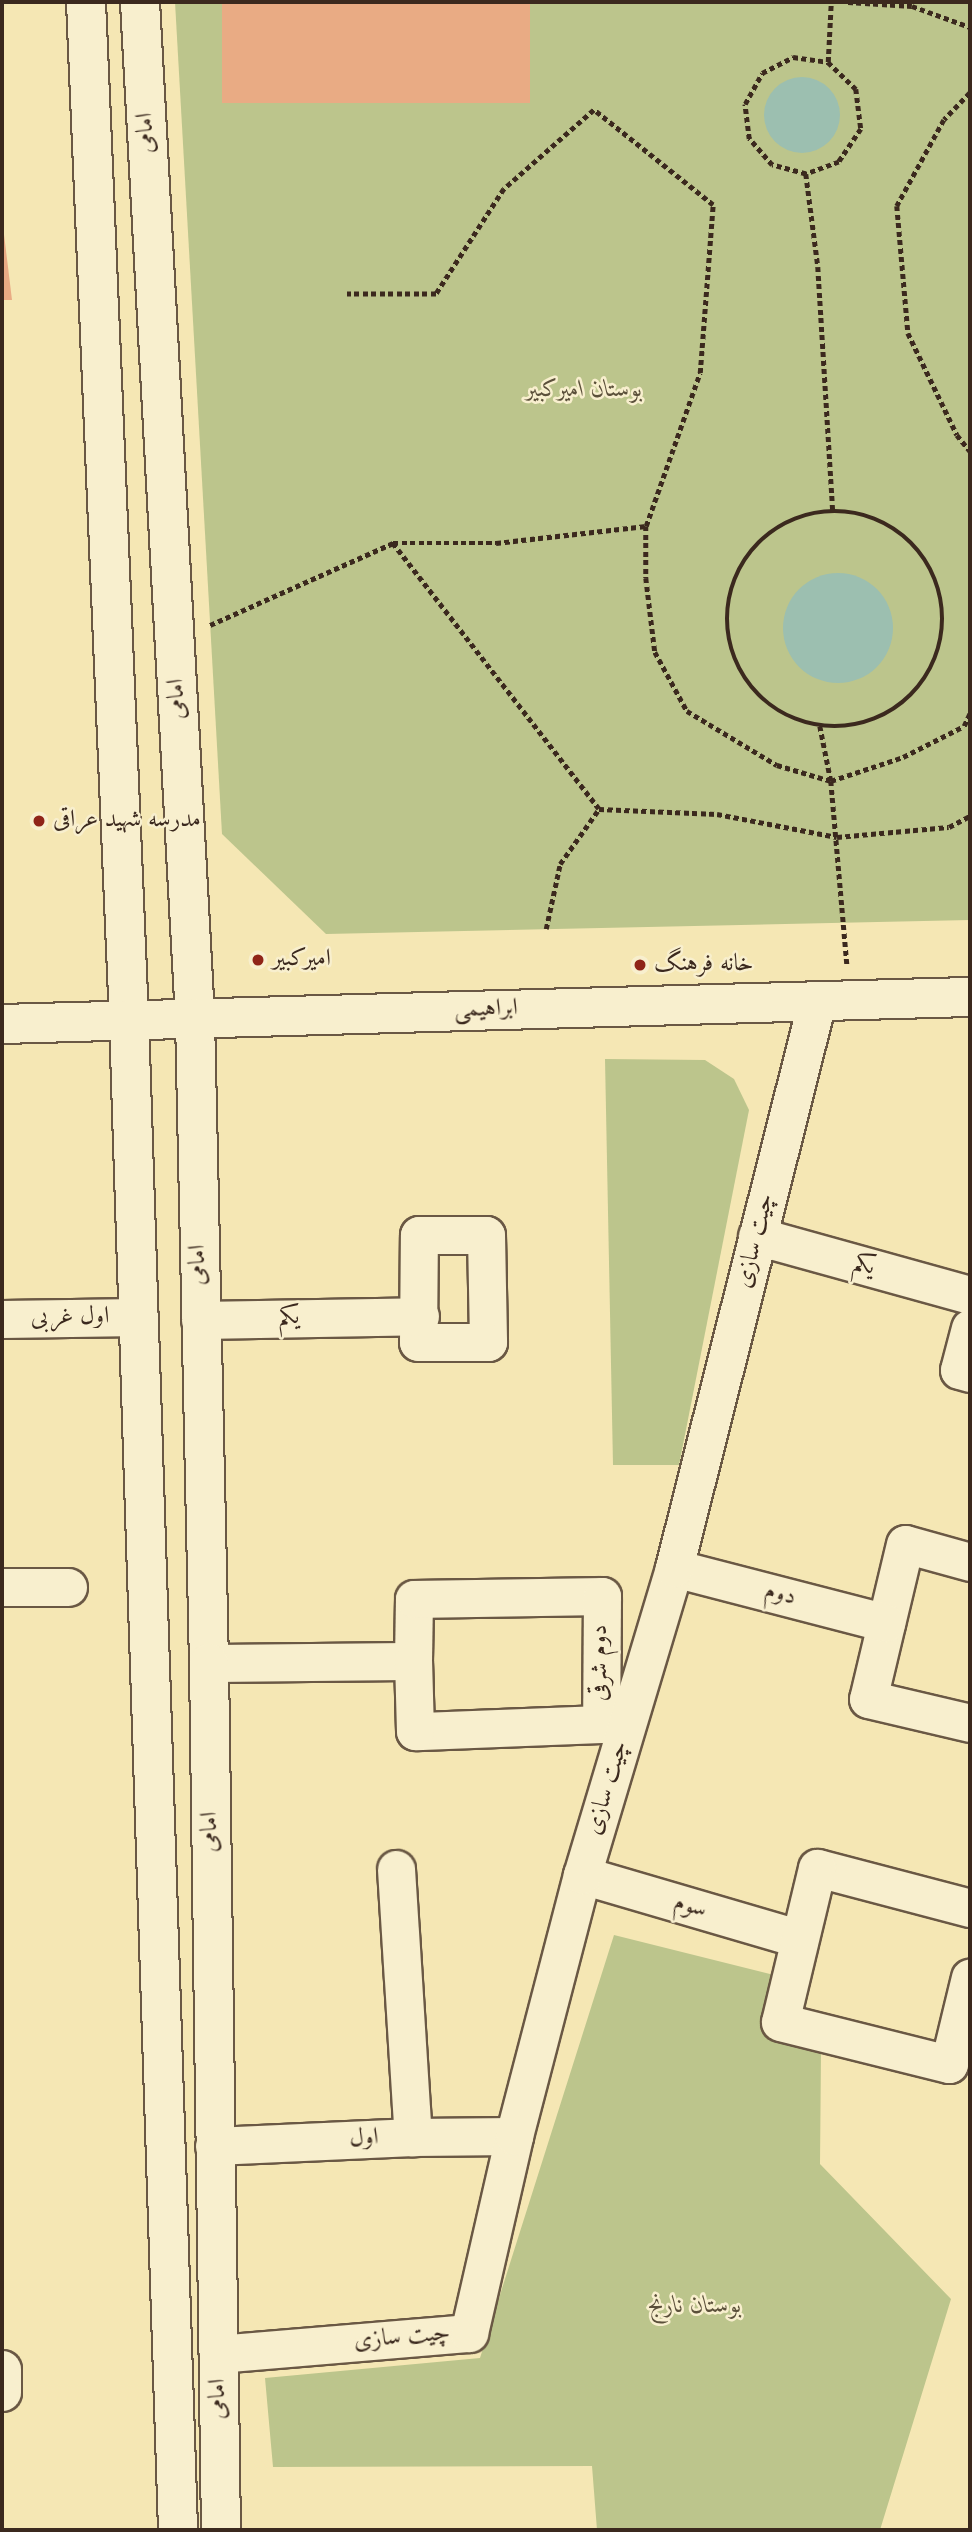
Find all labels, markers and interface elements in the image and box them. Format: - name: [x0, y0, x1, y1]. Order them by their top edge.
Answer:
- street label: امامی: [132, 112, 162, 154]
- park label: بوستان امیرکبیر: [525, 377, 643, 405]
- street label: امامی: [163, 678, 193, 720]
- place label: مدرسه شهید عراقی: [53, 807, 201, 835]
- marker: مدرسه شهید عراقی: [31, 813, 47, 829]
- place label: امیرکبیر: [272, 946, 331, 974]
- place label: خانه فرهنگ: [654, 951, 754, 979]
- marker: امیرکبیر: [250, 952, 266, 968]
- marker: خانه فرهنگ: [632, 957, 648, 973]
- street label: ابراهیمی: [454, 994, 518, 1026]
- street label: چیت سازی: [730, 1191, 782, 1291]
- street label: امامی: [184, 1244, 214, 1286]
- street label: یکم: [850, 1249, 878, 1283]
- street label: اول غربی: [30, 1303, 110, 1333]
- street label: یکم: [278, 1303, 300, 1333]
- street label: دوم: [761, 1577, 799, 1613]
- street label: دوم شرقی: [587, 1625, 615, 1701]
- street label: چیت سازی: [580, 1738, 636, 1838]
- street label: امامی: [196, 1811, 226, 1853]
- street label: سوم: [670, 1889, 710, 1925]
- street label: اول: [349, 2124, 379, 2154]
- park label: بوستان نارنج: [648, 2293, 742, 2321]
- street label: چیت سازی: [353, 2319, 451, 2357]
- street label: امامی: [204, 2378, 234, 2420]

